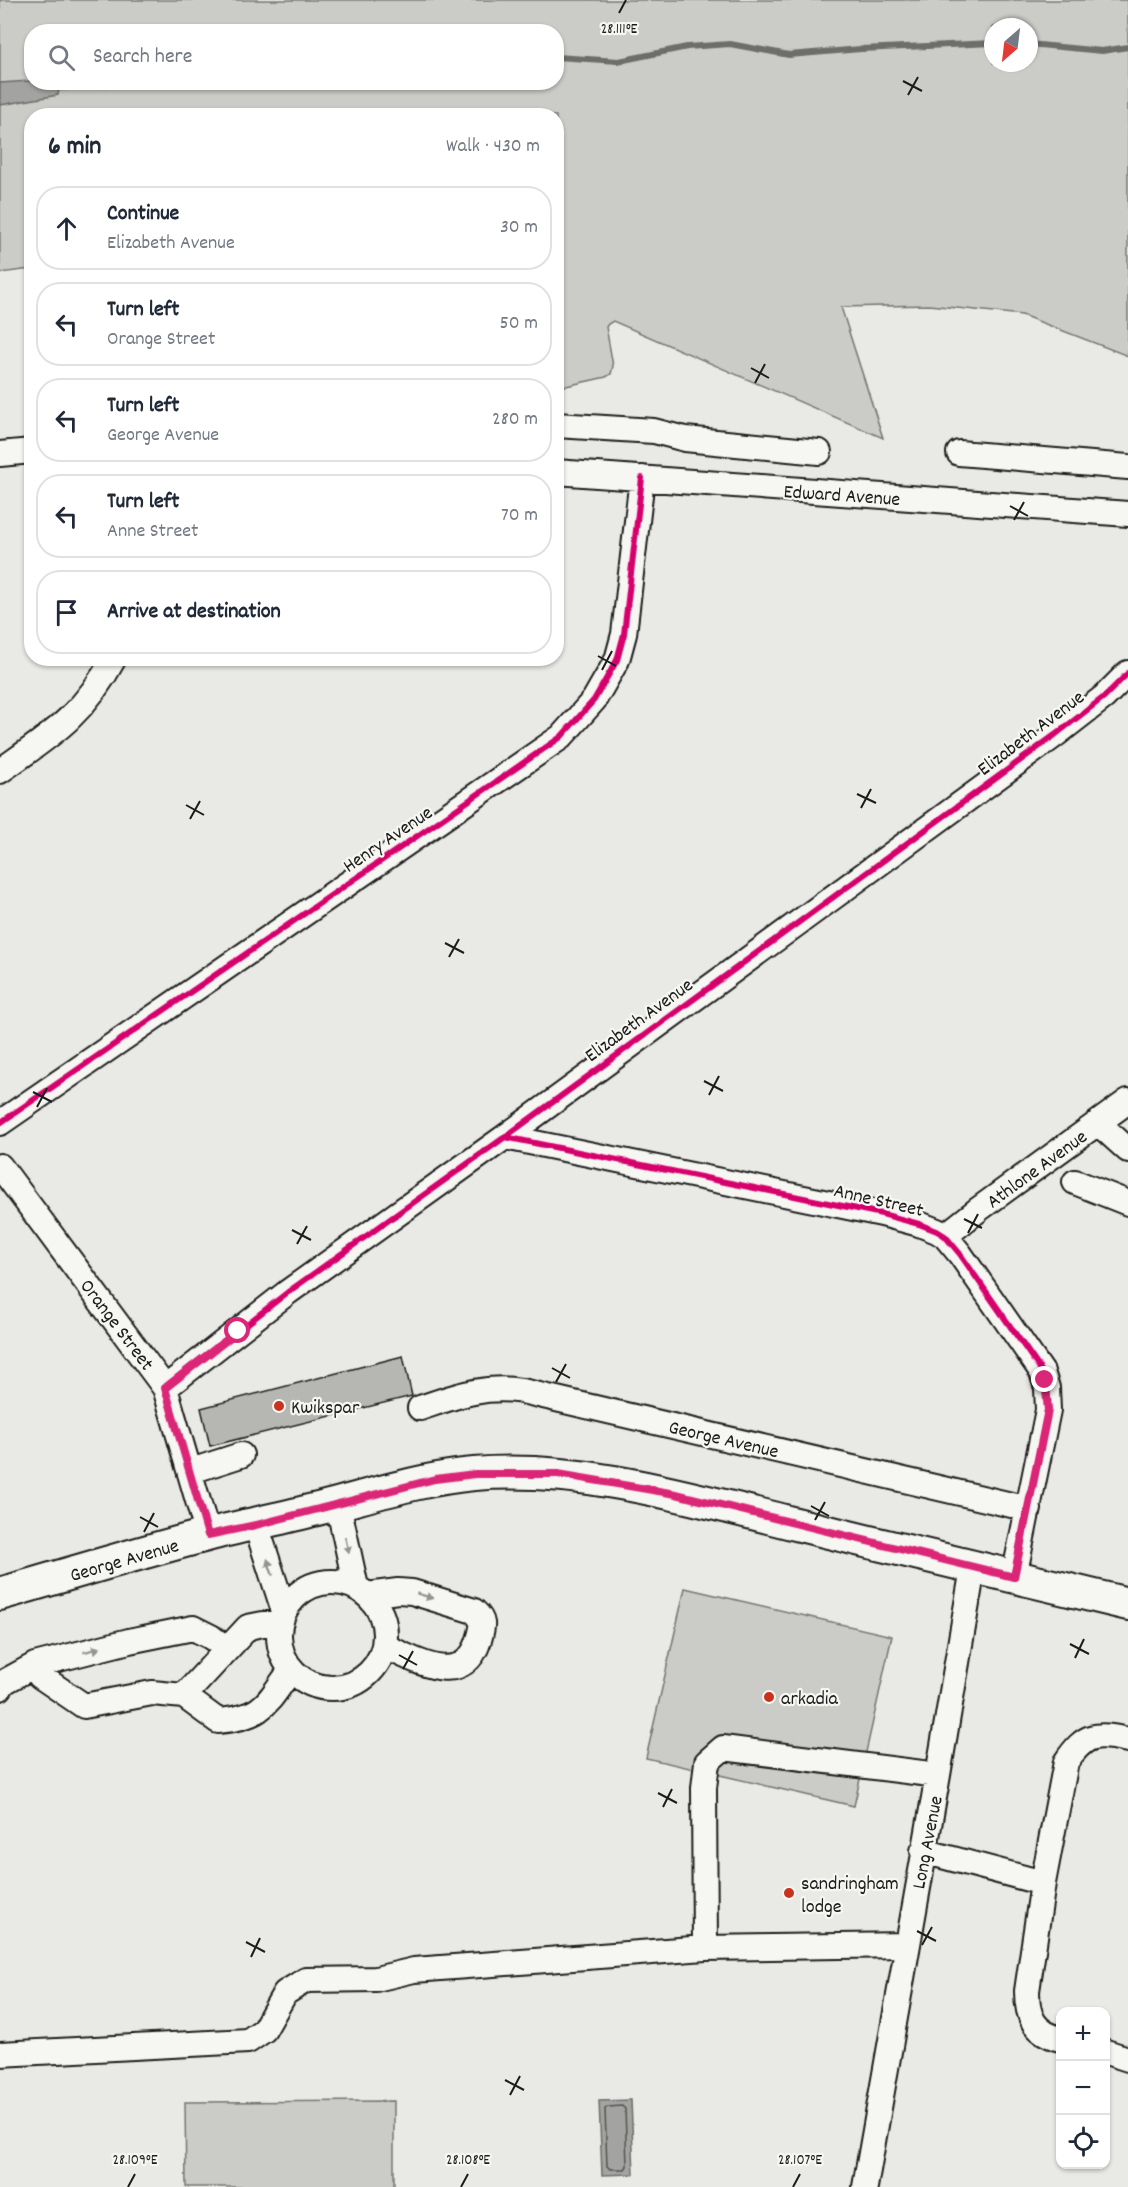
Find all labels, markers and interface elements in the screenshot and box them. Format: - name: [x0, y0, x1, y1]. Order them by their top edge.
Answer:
- north arrow: [984, 18, 1038, 72]
- text: 28.111°E: [601, 19, 637, 41]
- search box: [24, 24, 564, 90]
- icon: search: [45, 41, 78, 74]
- text: Search here: [93, 42, 192, 73]
- text: 6 min: [48, 129, 101, 166]
- text: Walk · 430 m: [446, 133, 540, 161]
- text: Continue: [107, 199, 179, 230]
- icon: ahead: [50, 212, 83, 245]
- text: 30 m: [500, 214, 538, 242]
- text: Elizabeth Avenue: [107, 230, 235, 258]
- text: Turn left: [107, 295, 179, 326]
- icon: left: [50, 308, 83, 341]
- text: 50 m: [500, 310, 538, 338]
- text: Orange Street: [107, 326, 215, 354]
- text: Turn left: [107, 391, 179, 422]
- icon: left: [50, 404, 83, 437]
- text: 280 m: [492, 406, 538, 434]
- text: George Avenue: [107, 422, 219, 450]
- street label: Edward Avenue: [783, 479, 901, 515]
- text: Turn left: [107, 487, 179, 518]
- icon: left: [50, 500, 83, 533]
- text: 70 m: [501, 502, 538, 530]
- text: Anne Street: [107, 518, 198, 546]
- icon: arrive: [50, 596, 83, 629]
- text: Arrive at destination: [107, 597, 281, 628]
- street label: Elizabeth Avenue: [972, 685, 1091, 784]
- street label: Henry Avenue: [338, 800, 439, 881]
- street label: Elizabeth Avenue: [580, 972, 700, 1070]
- street label: Athlone Avenue: [982, 1124, 1094, 1217]
- street label: Anne Street: [831, 1178, 926, 1226]
- street label: Orange Street: [72, 1274, 159, 1377]
- route start: [224, 1317, 250, 1343]
- route end: [1031, 1366, 1057, 1392]
- place label: Kwikspar: [291, 1395, 360, 1423]
- marker: Kwikspar: [272, 1399, 286, 1413]
- street label: George Avenue: [666, 1415, 781, 1467]
- street label: George Avenue: [67, 1533, 183, 1591]
- one-way arrow: [343, 1536, 352, 1555]
- one-way arrow: [265, 1558, 274, 1576]
- one-way arrow: [416, 1592, 434, 1601]
- one-way arrow: [83, 1645, 101, 1655]
- place label: arkadia: [781, 1686, 838, 1714]
- marker: arkadia: [762, 1690, 776, 1704]
- street label: Long Avenue: [906, 1793, 952, 1892]
- place label: sandringham lodge: [801, 1871, 899, 1922]
- marker: sandringham lodge: [782, 1886, 796, 1900]
- map controls: [1056, 2007, 1110, 2169]
- button: +: [1056, 2007, 1110, 2061]
- button: −: [1056, 2061, 1110, 2115]
- button: locate: [1056, 2115, 1110, 2169]
- text: 28.109°E: [112, 2150, 158, 2172]
- text: 28.108°E: [446, 2150, 490, 2172]
- text: 28.107°E: [778, 2150, 822, 2172]

